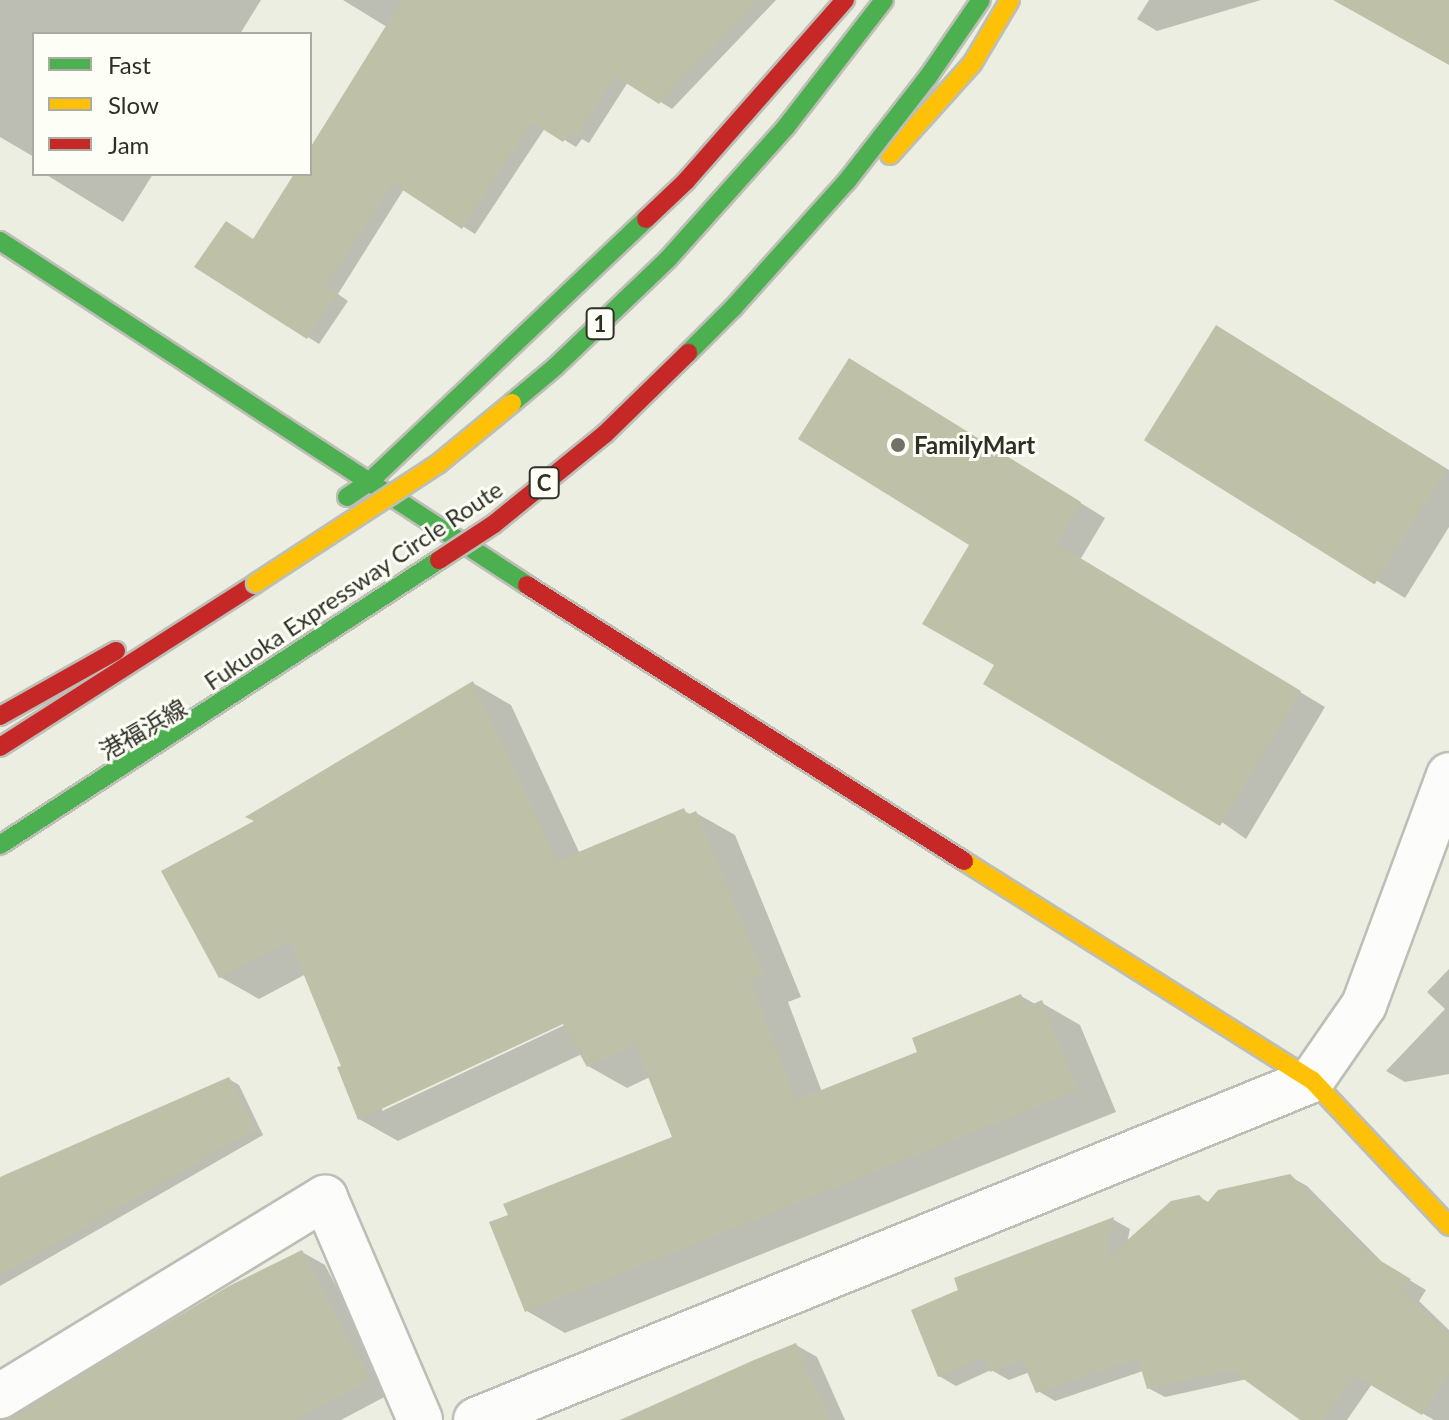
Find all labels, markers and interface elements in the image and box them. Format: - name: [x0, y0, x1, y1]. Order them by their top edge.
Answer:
- legend: [32, 32, 312, 176]
- text: Fast: [108, 50, 151, 79]
- text: Slow: [108, 90, 159, 119]
- text: Jam: [108, 130, 149, 159]
- road number: 1: [584, 306, 616, 342]
- place label: FamilyMart: [914, 431, 1035, 459]
- marker: FamilyMart: [889, 436, 907, 454]
- road number: C: [528, 465, 560, 501]
- street label: Fukuoka Expressway Circle Route: [198, 474, 508, 696]
- street label: 港福浜線: [94, 693, 192, 765]

